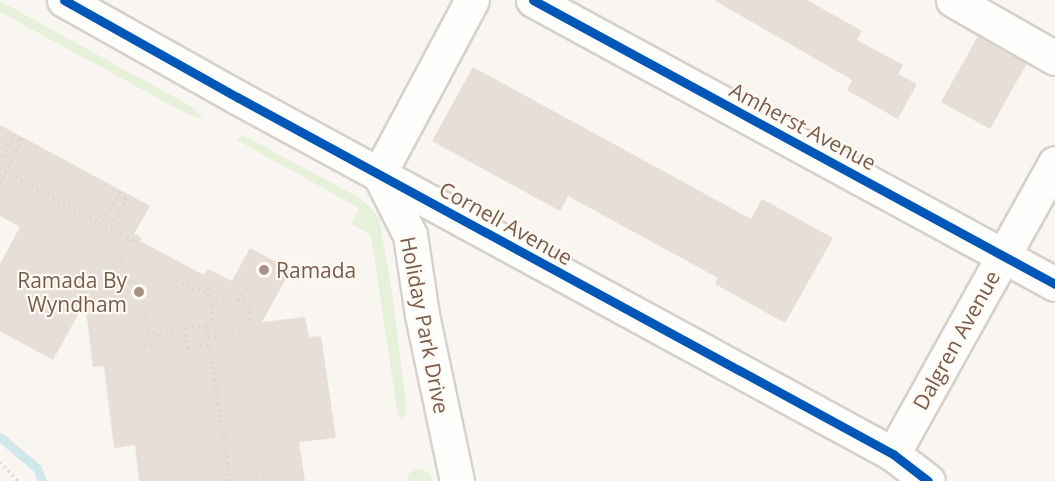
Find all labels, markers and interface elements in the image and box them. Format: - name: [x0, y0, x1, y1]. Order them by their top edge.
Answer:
- street label: Amherst Avenue: [726, 77, 880, 175]
- street label: Cornell Avenue: [435, 176, 577, 270]
- street label: Holiday Park Drive: [395, 234, 455, 416]
- place label: Ramada: [276, 257, 356, 283]
- marker: Ramada: [257, 263, 271, 277]
- street label: Dalgren Avenue: [907, 266, 1005, 414]
- place label: Ramada By Wyndham: [17, 267, 127, 317]
- marker: Ramada By Wyndham: [132, 285, 146, 299]

